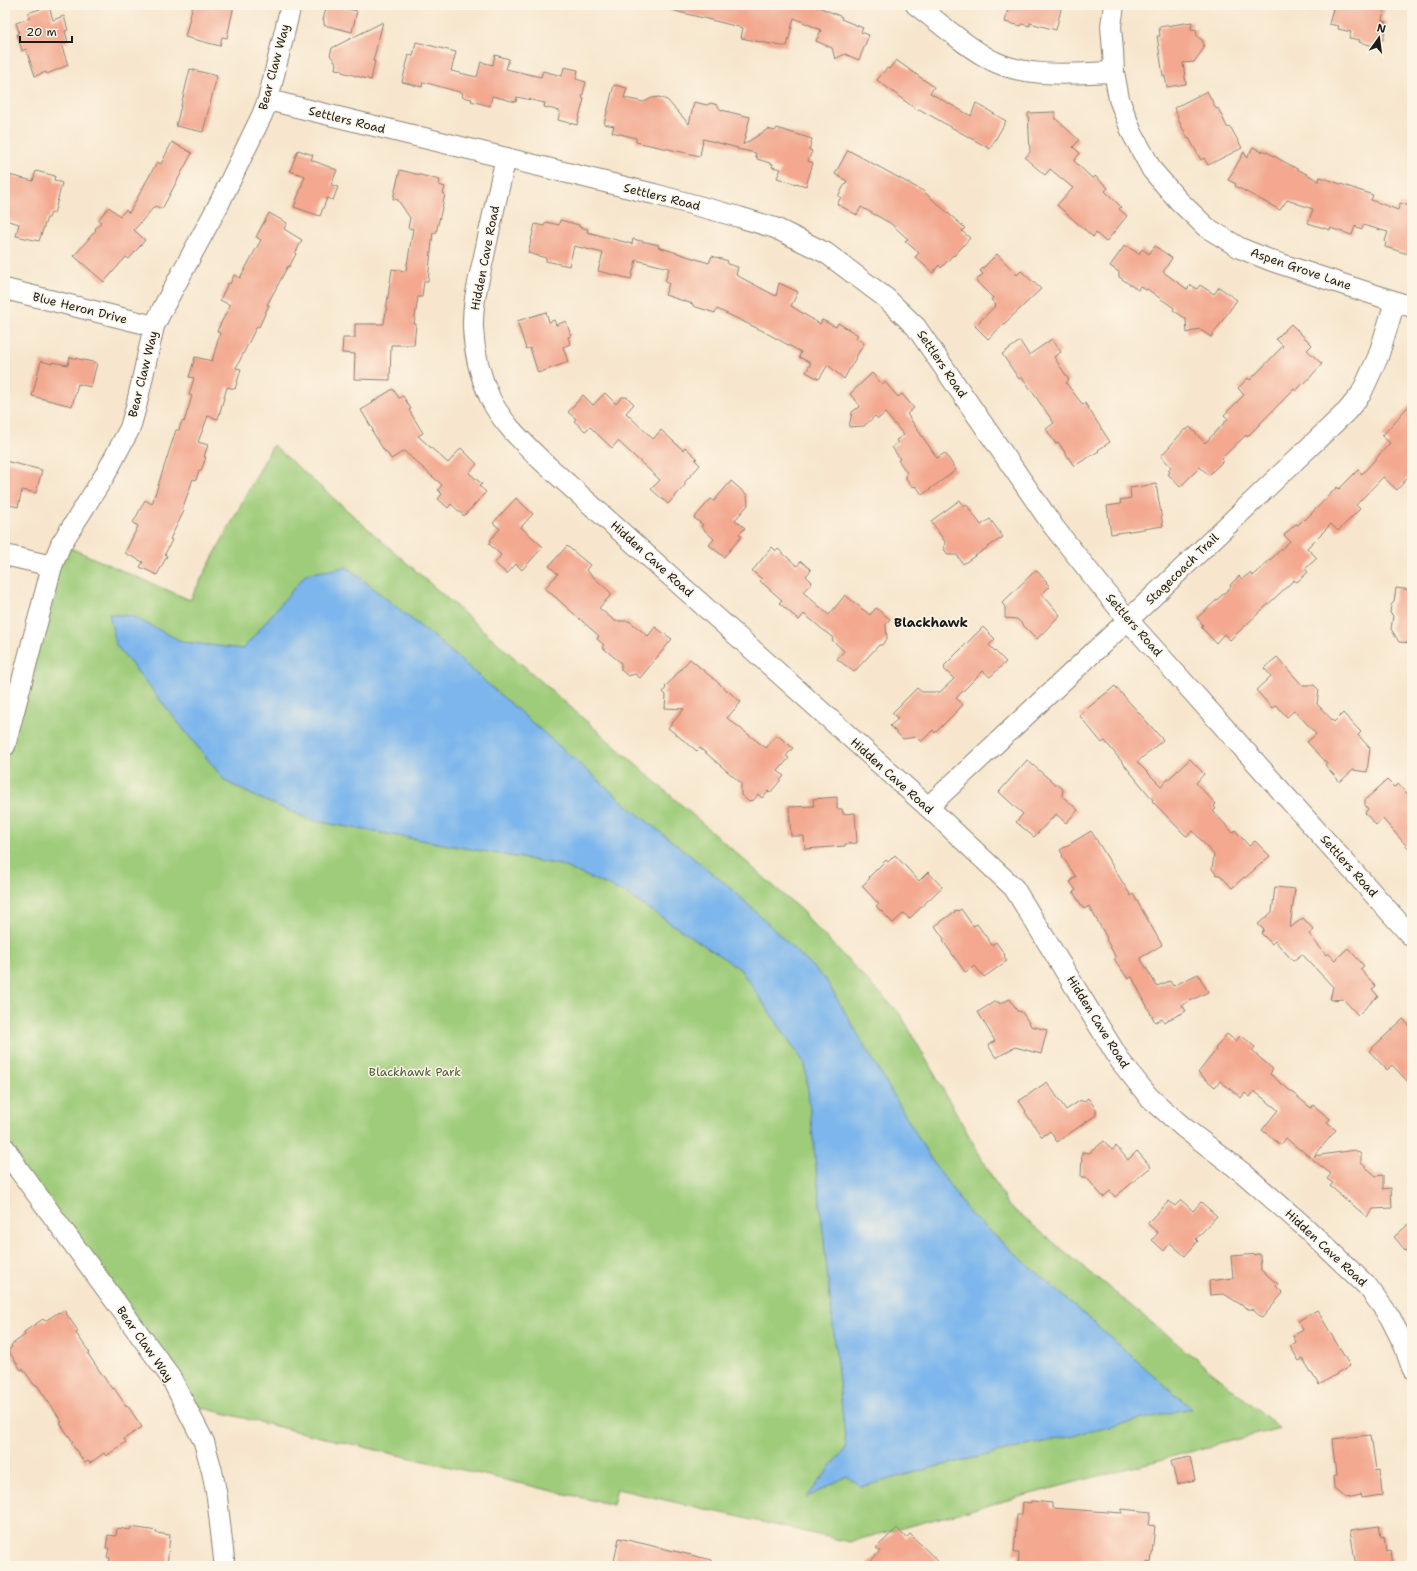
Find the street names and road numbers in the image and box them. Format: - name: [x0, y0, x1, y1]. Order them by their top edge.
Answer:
- street label: Bear Claw Way: [255, 22, 293, 112]
- street label: Settlers Road: [307, 103, 387, 137]
- street label: Settlers Road: [622, 180, 702, 214]
- street label: Hidden Cave Road: [467, 204, 503, 312]
- street label: Aspen Grove Lane: [1248, 244, 1354, 294]
- street label: Blue Heron Drive: [31, 289, 129, 328]
- street label: Settlers Road: [913, 327, 971, 401]
- street label: Bear Claw Way: [125, 329, 161, 419]
- street label: Hidden Cave Road: [607, 517, 697, 601]
- street label: Stagecoach Trail: [1142, 530, 1222, 608]
- street label: Settlers Road: [1102, 590, 1166, 660]
- street label: Hidden Cave Road: [847, 734, 937, 818]
- street label: Settlers Road: [1317, 831, 1382, 901]
- street label: Hidden Cave Road: [1063, 973, 1133, 1072]
- street label: Hidden Cave Road: [1282, 1206, 1371, 1290]
- street label: Bear Claw Way: [113, 1303, 177, 1385]

